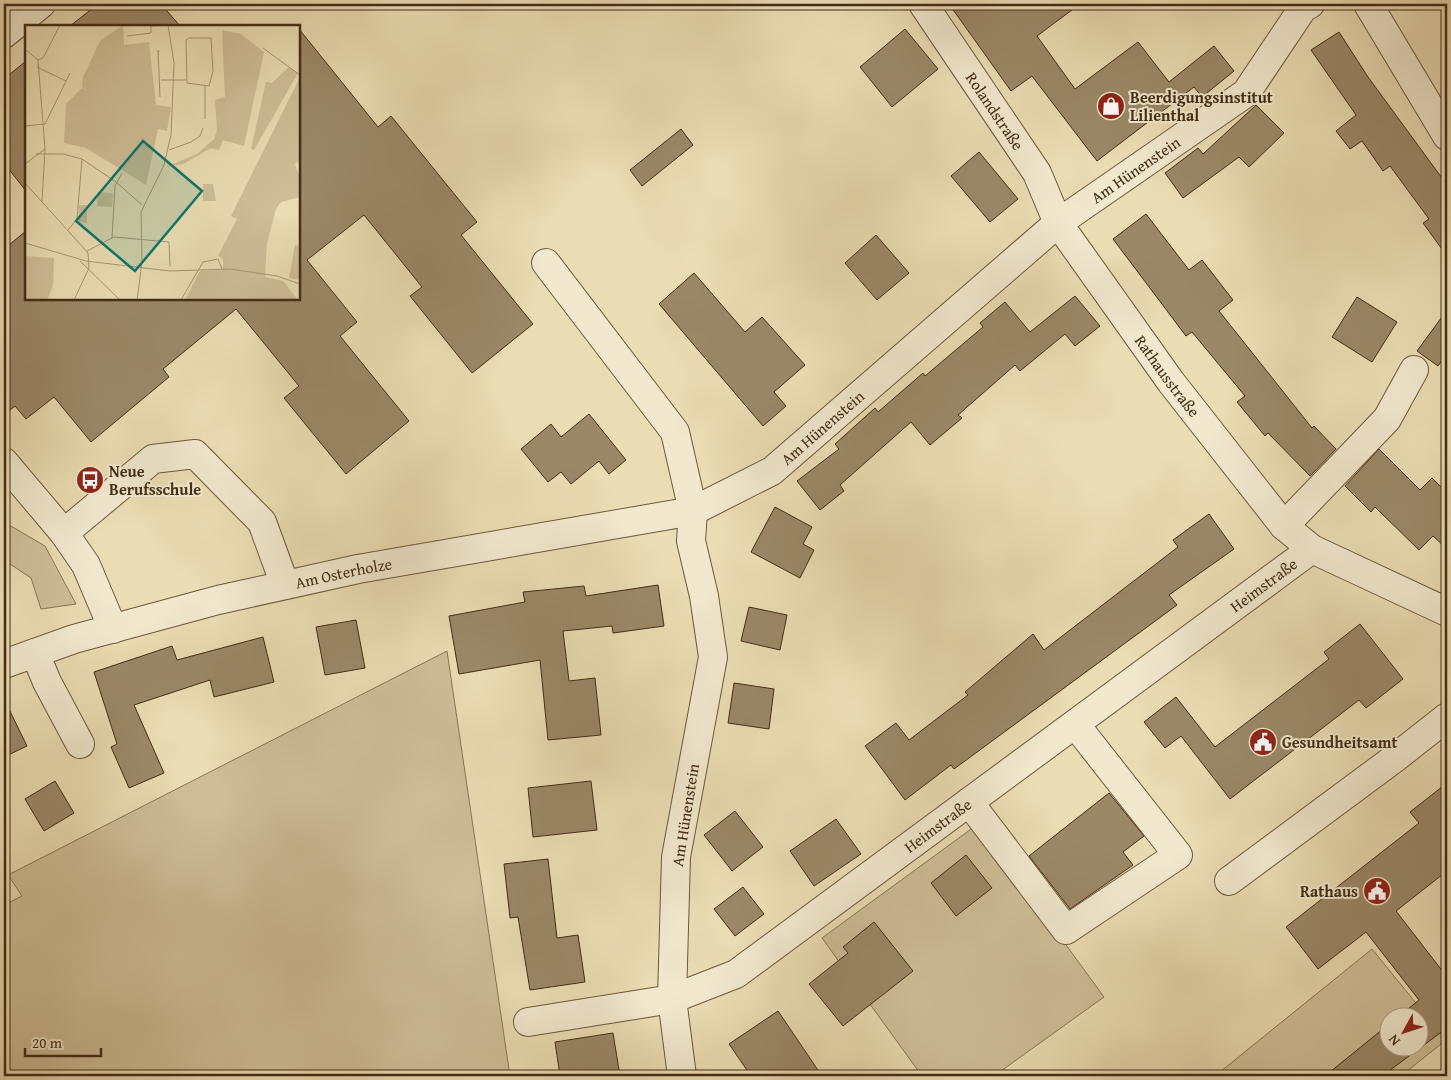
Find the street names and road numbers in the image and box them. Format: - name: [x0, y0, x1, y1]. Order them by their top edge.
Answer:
- street label: Rolandstraße: [960, 67, 1030, 155]
- street label: Am Hünenstein: [1086, 130, 1185, 209]
- street label: Rathausstraße: [1129, 330, 1206, 422]
- street label: Am Hünenstein: [775, 384, 869, 471]
- street label: Am Osterholze: [293, 551, 394, 595]
- street label: Heimstraße: [1225, 552, 1302, 618]
- street label: Am Hünenstein: [665, 762, 705, 868]
- street label: Heimstraße: [899, 792, 976, 858]

